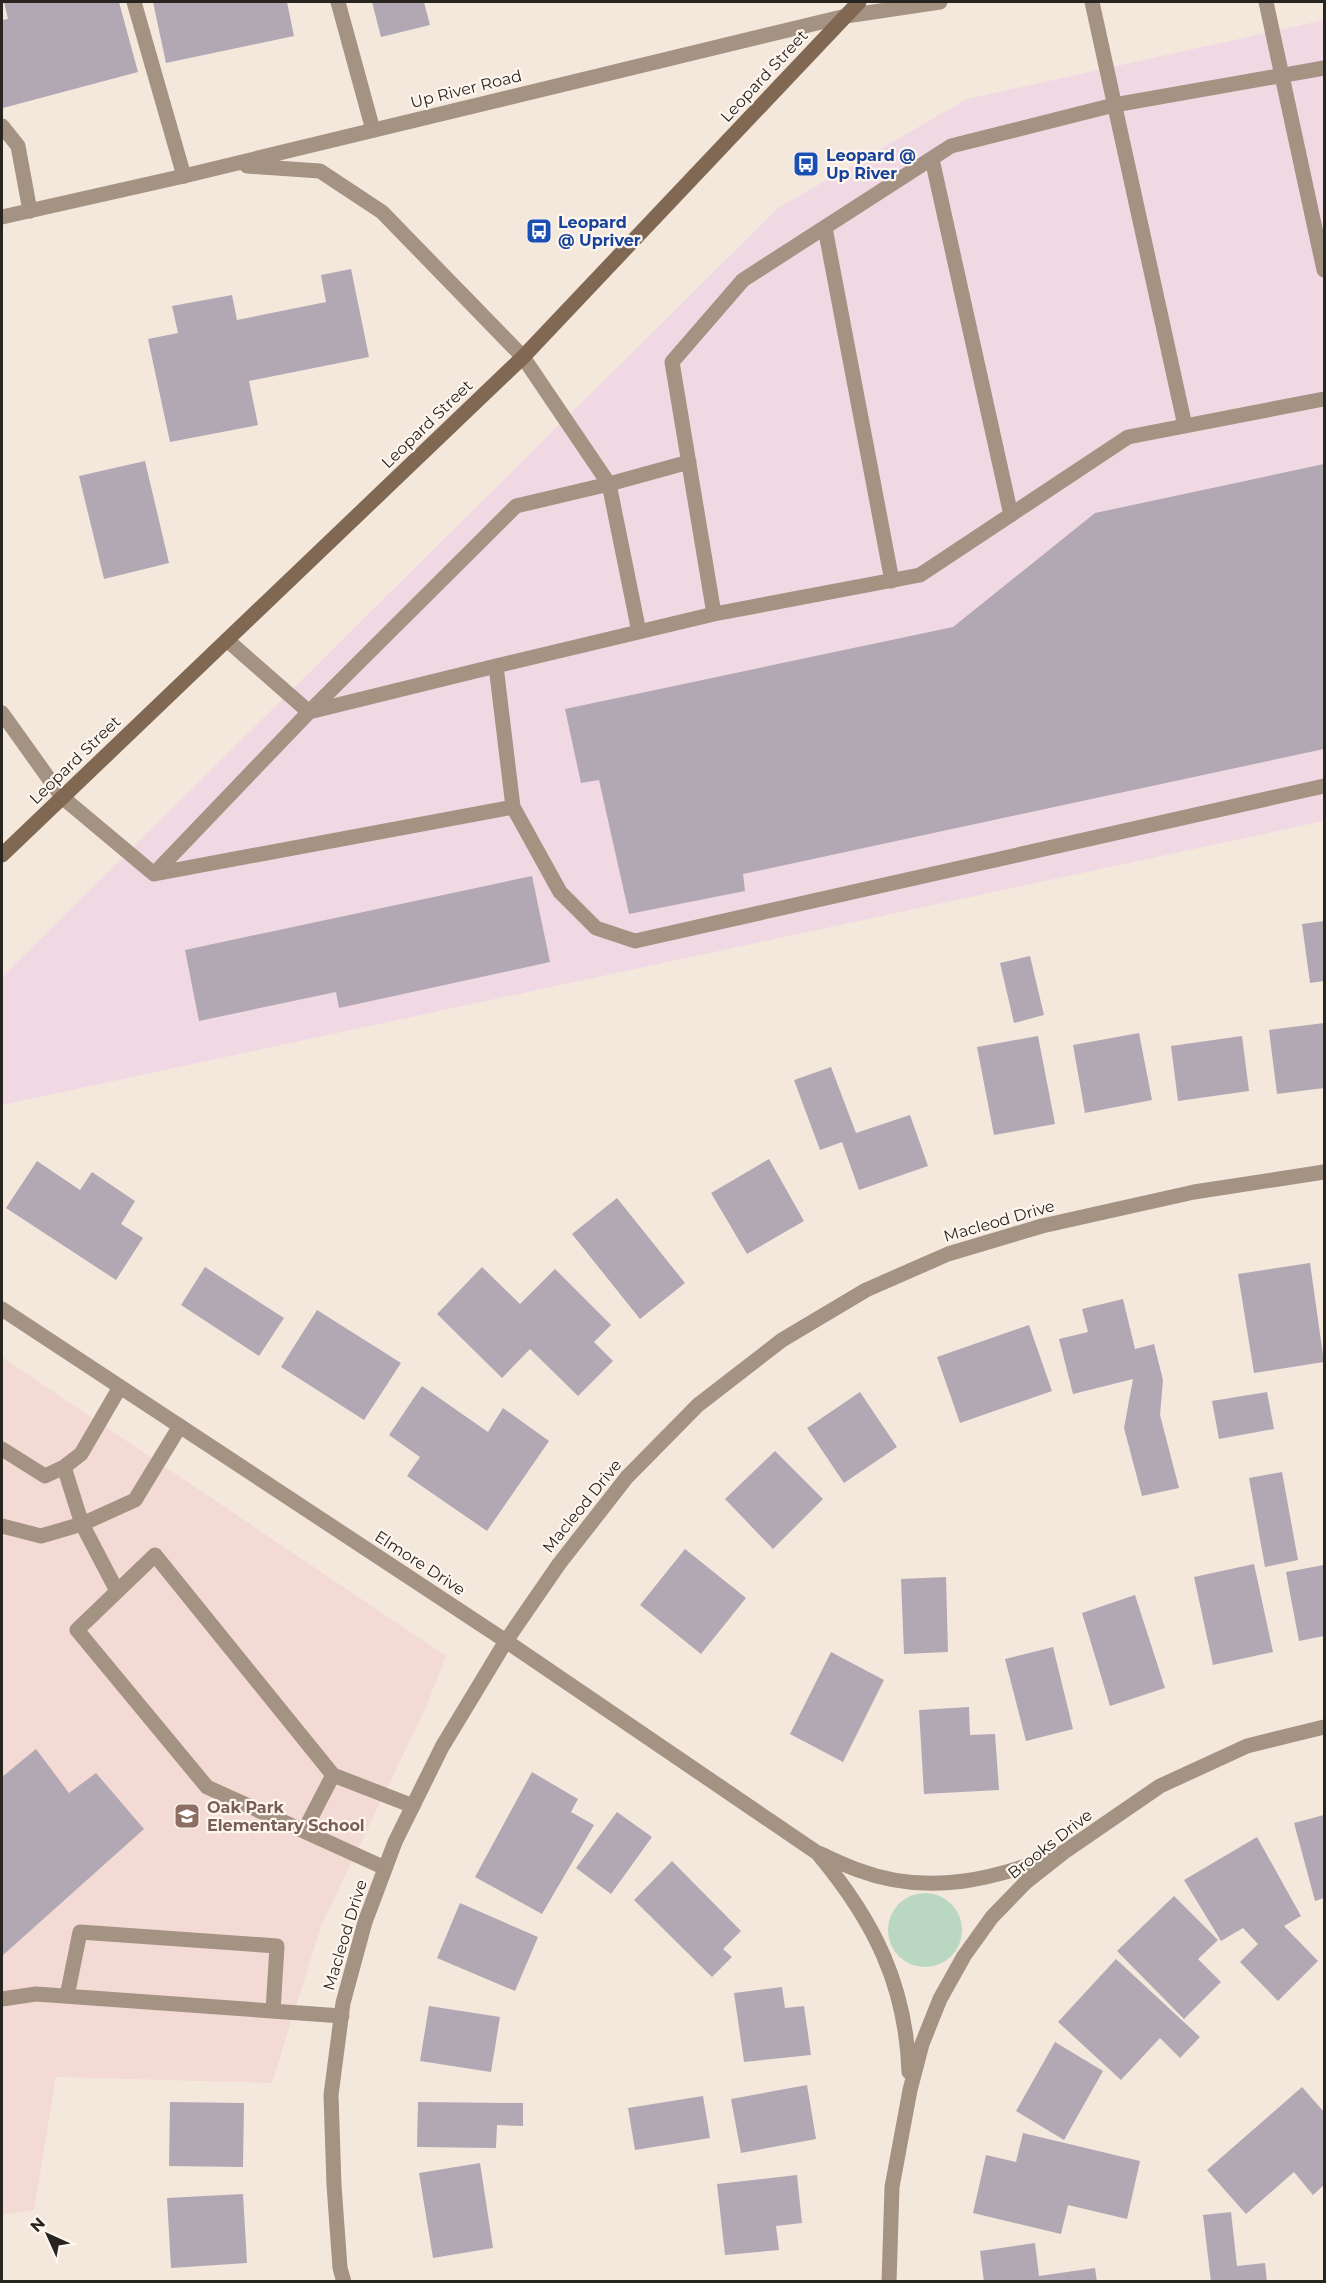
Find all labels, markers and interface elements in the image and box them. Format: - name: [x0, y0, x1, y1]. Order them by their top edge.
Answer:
- street label: Leopard Street: [717, 26, 812, 126]
- street label: Up River Road: [408, 66, 524, 112]
- place label: Leopard @ Up River: [826, 146, 916, 183]
- bus stop icon: Leopard @ Up River: [791, 149, 821, 179]
- place label: Leopard @ Upriver: [558, 213, 641, 250]
- bus stop icon: Leopard @ Upriver: [524, 216, 554, 246]
- street label: Leopard Street: [378, 376, 477, 472]
- street label: Leopard Street: [26, 712, 125, 808]
- street label: Macleod Drive: [941, 1196, 1057, 1246]
- street label: Macleod Drive: [539, 1456, 625, 1556]
- street label: Elmore Drive: [371, 1527, 469, 1599]
- place label: Oak Park Elementary School: [207, 1798, 365, 1835]
- school or university icon: Oak Park Elementary School: [172, 1801, 202, 1831]
- street label: Brooks Drive: [1004, 1805, 1096, 1883]
- street label: Macleod Drive: [319, 1877, 371, 1993]
- north arrow: [18, 2205, 78, 2265]
- text: N: [26, 2213, 49, 2236]

